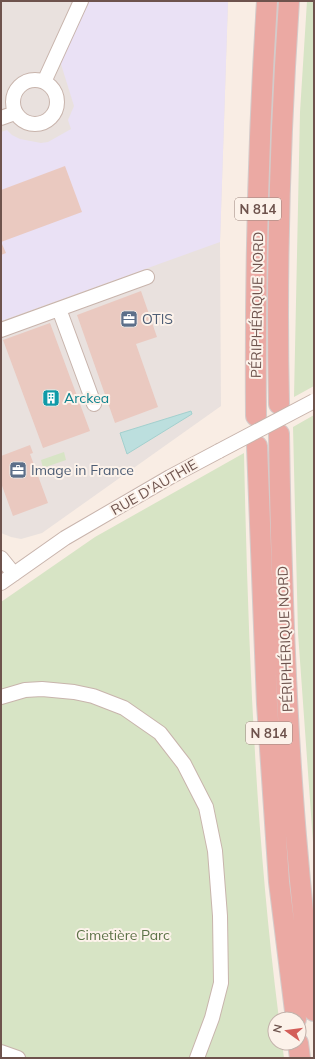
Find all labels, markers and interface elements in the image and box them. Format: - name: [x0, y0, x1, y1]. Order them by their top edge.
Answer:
- road number: N 814: [235, 198, 281, 220]
- street label: PÉRIPHÉRIQUE NORD: [247, 232, 267, 378]
- office icon: OTIS: [119, 309, 139, 329]
- place label: OTIS: [142, 310, 173, 328]
- building icon: Arckea: [41, 388, 61, 408]
- place label: Arckea: [64, 389, 109, 407]
- street label: RUE D'AUTHIE: [108, 455, 200, 519]
- office icon: Image in France: [8, 460, 28, 480]
- place label: Image in France: [31, 461, 134, 479]
- street label: PÉRIPHÉRIQUE NORD: [273, 566, 297, 712]
- road number: N 814: [246, 722, 292, 744]
- park label: Cimetière Parc: [76, 926, 170, 944]
- north arrow: [267, 1011, 307, 1051]
- text: N: [269, 1023, 285, 1034]

